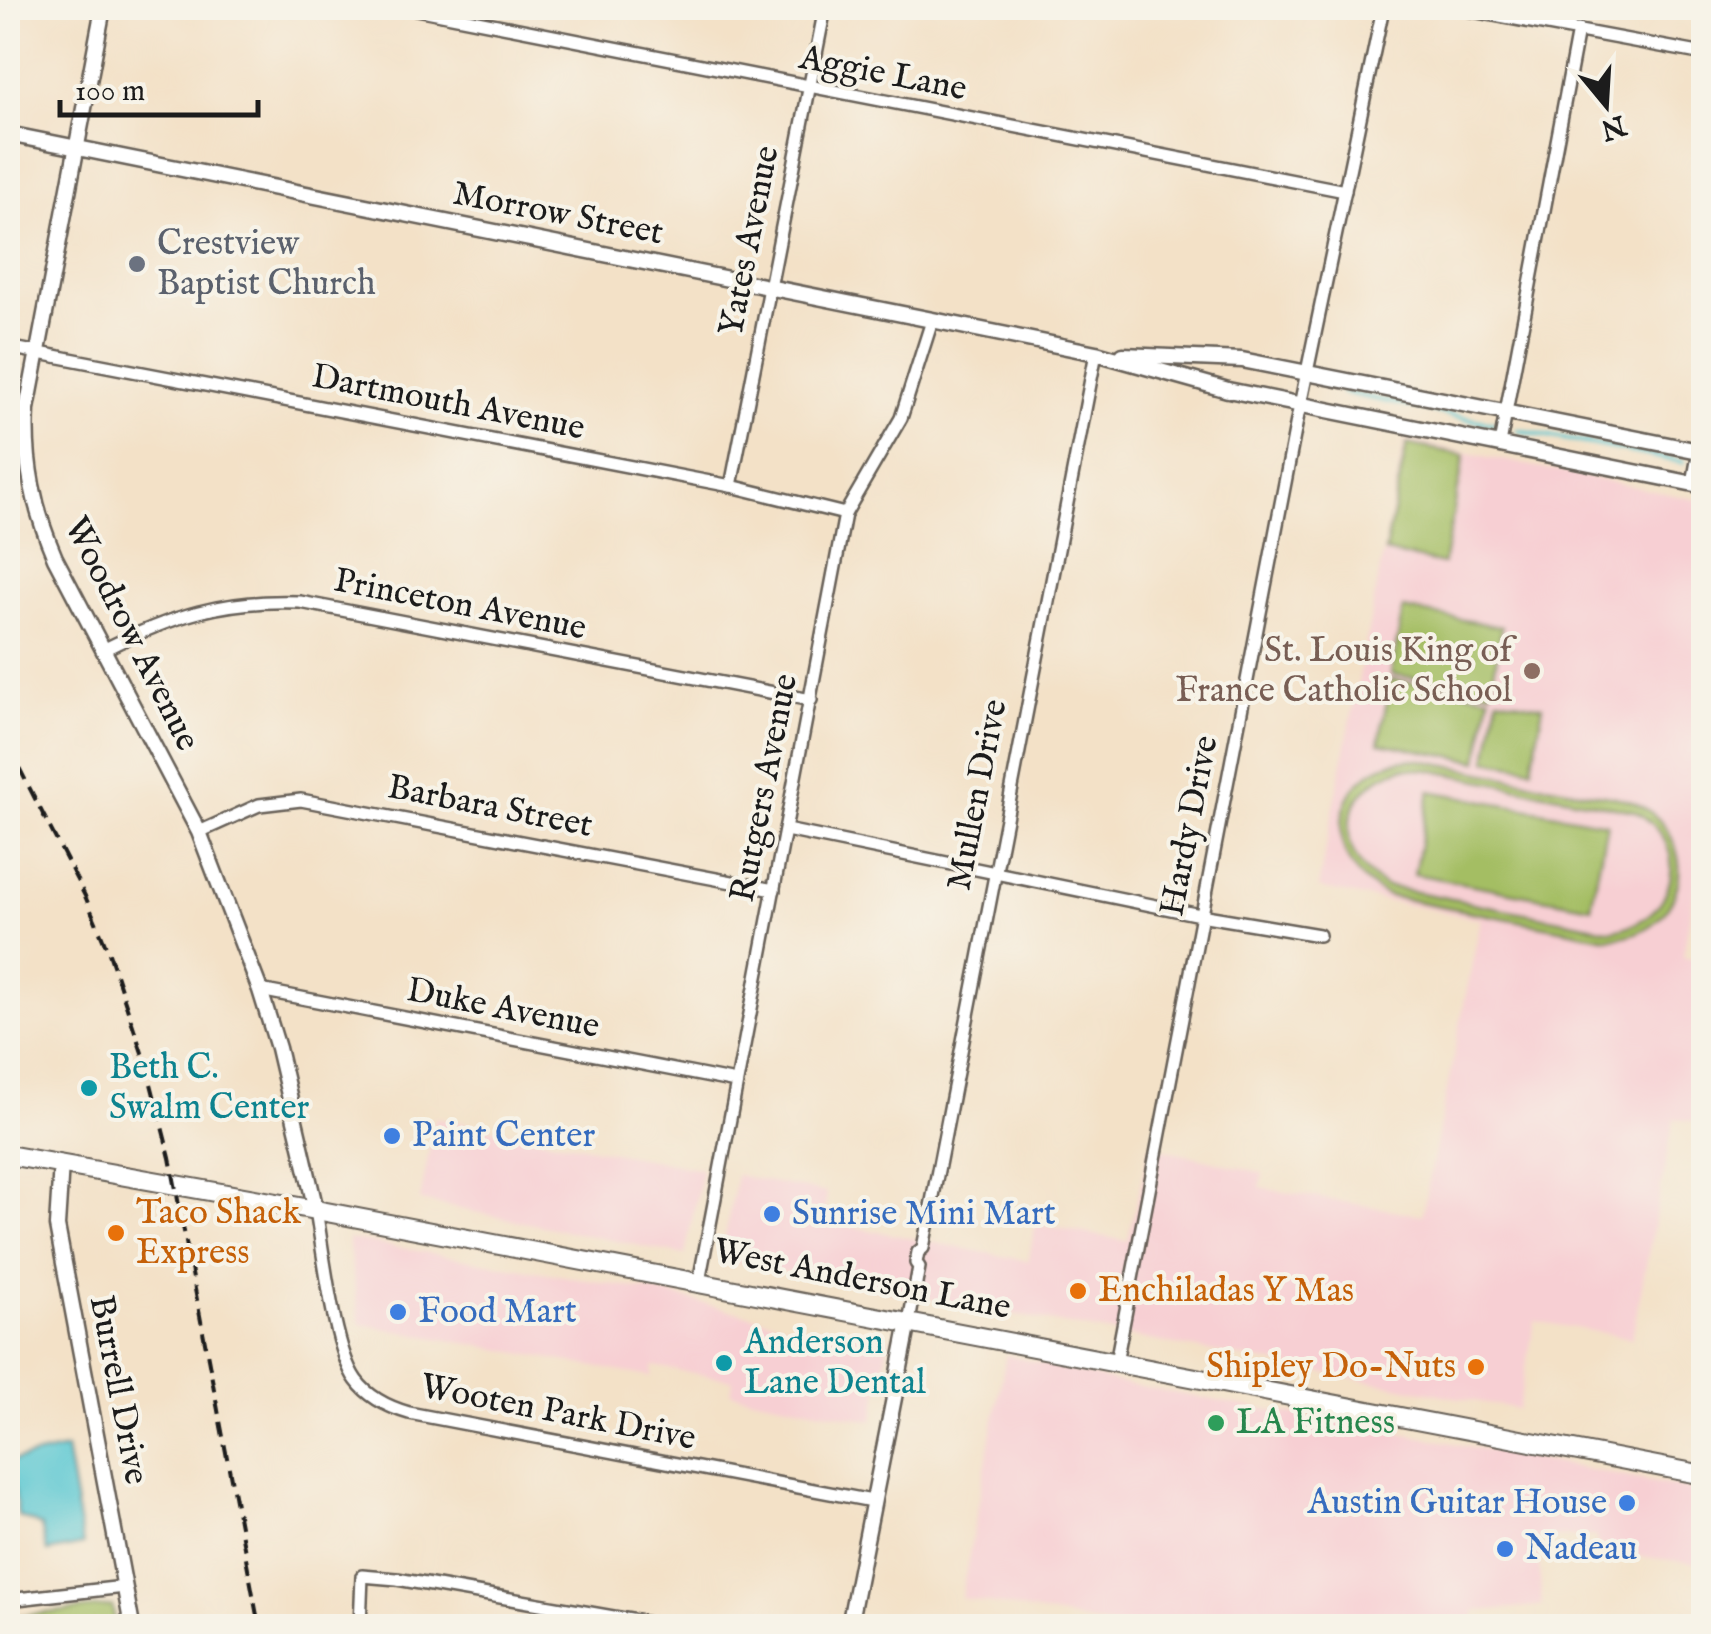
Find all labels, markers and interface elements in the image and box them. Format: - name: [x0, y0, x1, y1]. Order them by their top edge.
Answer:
- street label: Aggie Lane: [795, 36, 970, 112]
- scale bar: [60, 55, 258, 117]
- north arrow: [1556, 55, 1656, 155]
- text: 100 m: [75, 73, 145, 111]
- text: N: [1596, 106, 1631, 147]
- street label: Yates Avenue: [710, 142, 790, 340]
- street label: Morrow Street: [449, 172, 667, 256]
- place label: Crestview Baptist Church: [157, 222, 376, 307]
- marker: Crestview Baptist Church: [126, 253, 148, 275]
- street label: Dartmouth Avenue: [308, 354, 588, 452]
- street label: Woodrow Avenue: [53, 509, 209, 759]
- street label: Princeton Avenue: [330, 558, 590, 652]
- place label: St. Louis King of France Catholic School: [1175, 629, 1517, 714]
- marker: St. Louis King of France Catholic School: [1521, 660, 1543, 682]
- street label: Rutgers Avenue: [721, 670, 809, 906]
- street label: Mullen Drive: [937, 696, 1019, 894]
- street label: Hardy Drive: [1150, 732, 1230, 920]
- street label: Barbara Street: [384, 765, 596, 849]
- street label: Duke Avenue: [403, 968, 603, 1050]
- place label: Beth C. Swalm Center: [109, 1046, 310, 1131]
- marker: Beth C. Swalm Center: [78, 1077, 100, 1099]
- place label: Paint Center: [412, 1114, 595, 1159]
- marker: Paint Center: [381, 1125, 403, 1147]
- place label: Taco Shack Express: [136, 1191, 301, 1276]
- place label: Sunrise Mini Mart: [792, 1192, 1056, 1237]
- marker: Sunrise Mini Mart: [761, 1203, 783, 1225]
- marker: Taco Shack Express: [105, 1222, 127, 1244]
- street label: West Anderson Lane: [710, 1229, 1014, 1331]
- place label: Enchiladas Y Mas: [1098, 1269, 1354, 1314]
- marker: Enchiladas Y Mas: [1067, 1280, 1089, 1302]
- place label: Food Mart: [418, 1290, 577, 1335]
- street label: Burrell Drive: [78, 1292, 158, 1488]
- marker: Food Mart: [387, 1301, 409, 1323]
- place label: Anderson Lane Dental: [743, 1321, 926, 1406]
- place label: Shipley Do-Nuts: [1206, 1345, 1456, 1390]
- marker: Anderson Lane Dental: [713, 1352, 735, 1374]
- marker: Shipley Do-Nuts: [1465, 1356, 1487, 1378]
- street label: Wooten Park Drive: [417, 1364, 699, 1462]
- place label: LA Fitness: [1236, 1401, 1395, 1446]
- marker: LA Fitness: [1205, 1412, 1227, 1434]
- place label: Austin Guitar House: [1307, 1481, 1607, 1526]
- marker: Austin Guitar House: [1616, 1492, 1638, 1514]
- place label: Nadeau: [1525, 1527, 1637, 1572]
- marker: Nadeau: [1494, 1538, 1516, 1560]

